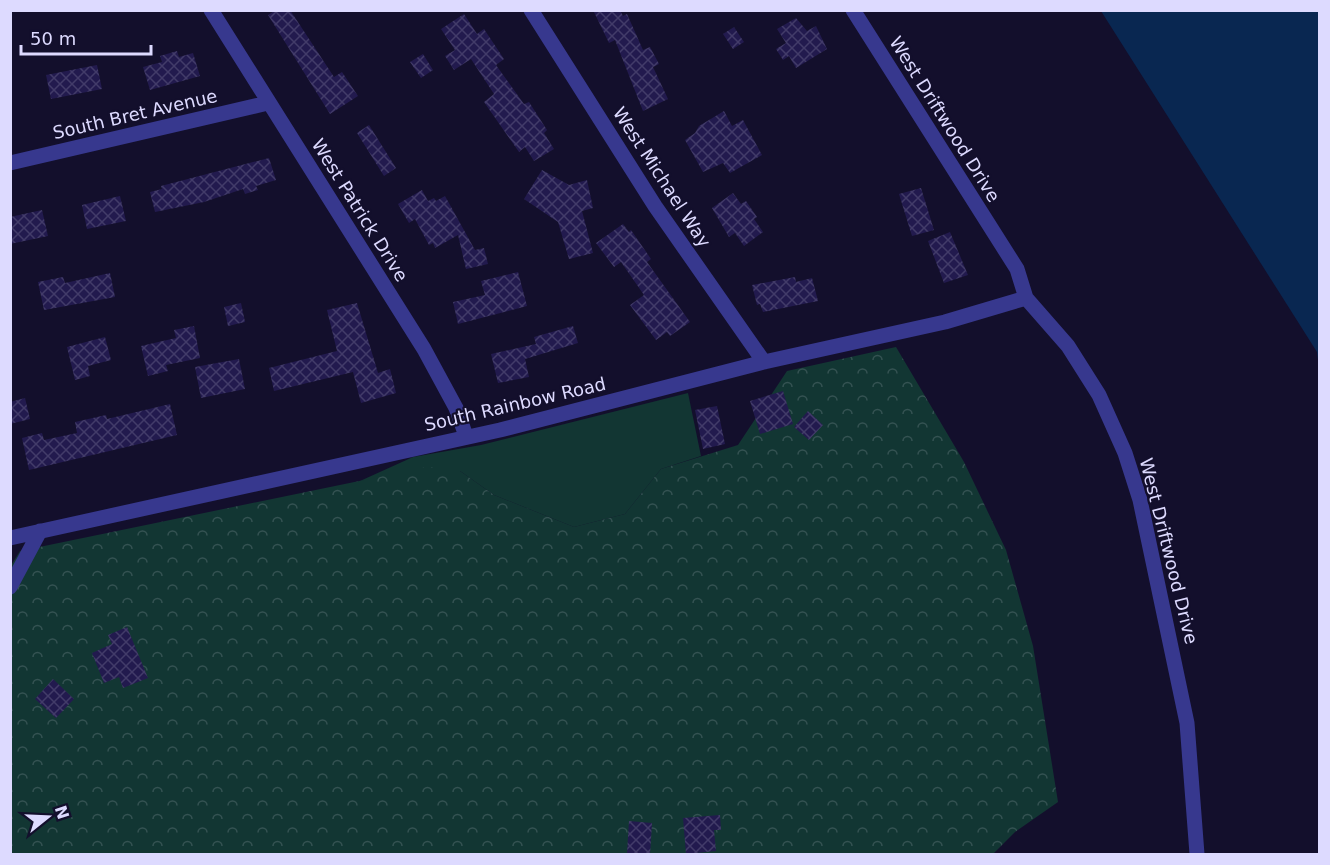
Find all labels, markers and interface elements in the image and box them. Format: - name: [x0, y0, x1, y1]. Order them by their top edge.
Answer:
- scale bar: [21, 18, 152, 56]
- text: 50 m: [30, 28, 76, 49]
- street label: West Driftwood Drive: [885, 32, 1005, 206]
- street label: South Bret Avenue: [51, 85, 219, 143]
- street label: West Michael Way: [609, 103, 715, 251]
- street label: West Patrick Drive: [307, 135, 413, 285]
- street label: South Rainbow Road: [422, 373, 608, 435]
- street label: West Driftwood Drive: [1136, 456, 1202, 646]
- north arrow: [18, 787, 78, 847]
- text: N: [51, 803, 73, 822]

